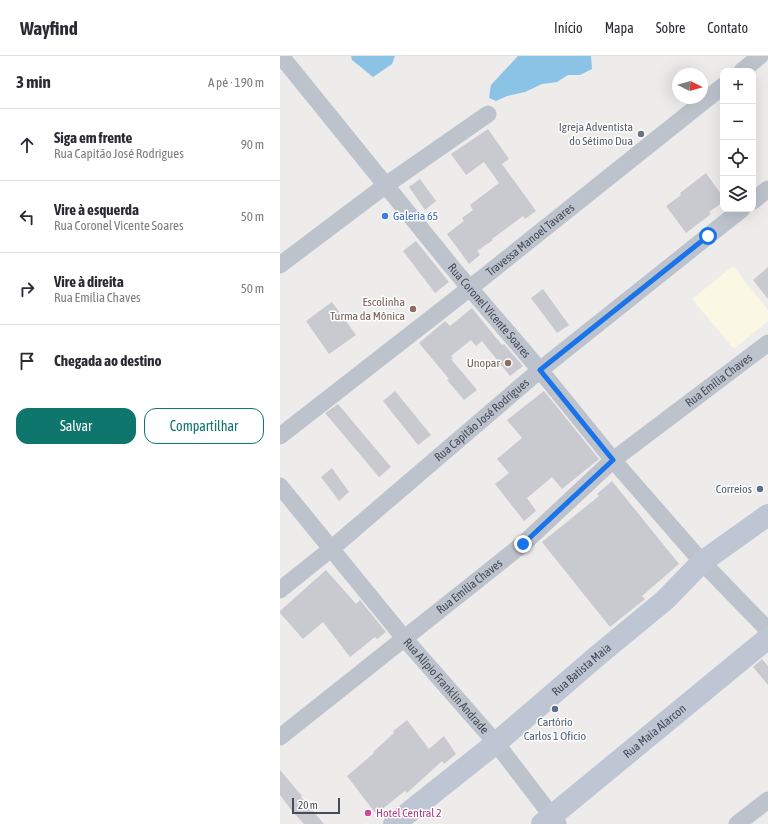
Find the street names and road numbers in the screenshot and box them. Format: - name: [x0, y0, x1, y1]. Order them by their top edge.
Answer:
- street label: Travessa Manoel Tavares: [483, 201, 577, 279]
- street label: Rua Coronel Vicente Soares: [445, 261, 533, 361]
- street label: Rua Emília Chaves: [683, 350, 755, 410]
- street label: Rua Capitão José Rodrigues: [432, 375, 532, 464]
- street label: Rua Emília Chaves: [434, 556, 505, 617]
- street label: Rua Alípio Franklin Andrade: [401, 635, 492, 737]
- street label: Rua Batista Maia: [549, 640, 614, 699]
- street label: Rua Maia Alarcon: [621, 701, 689, 761]

